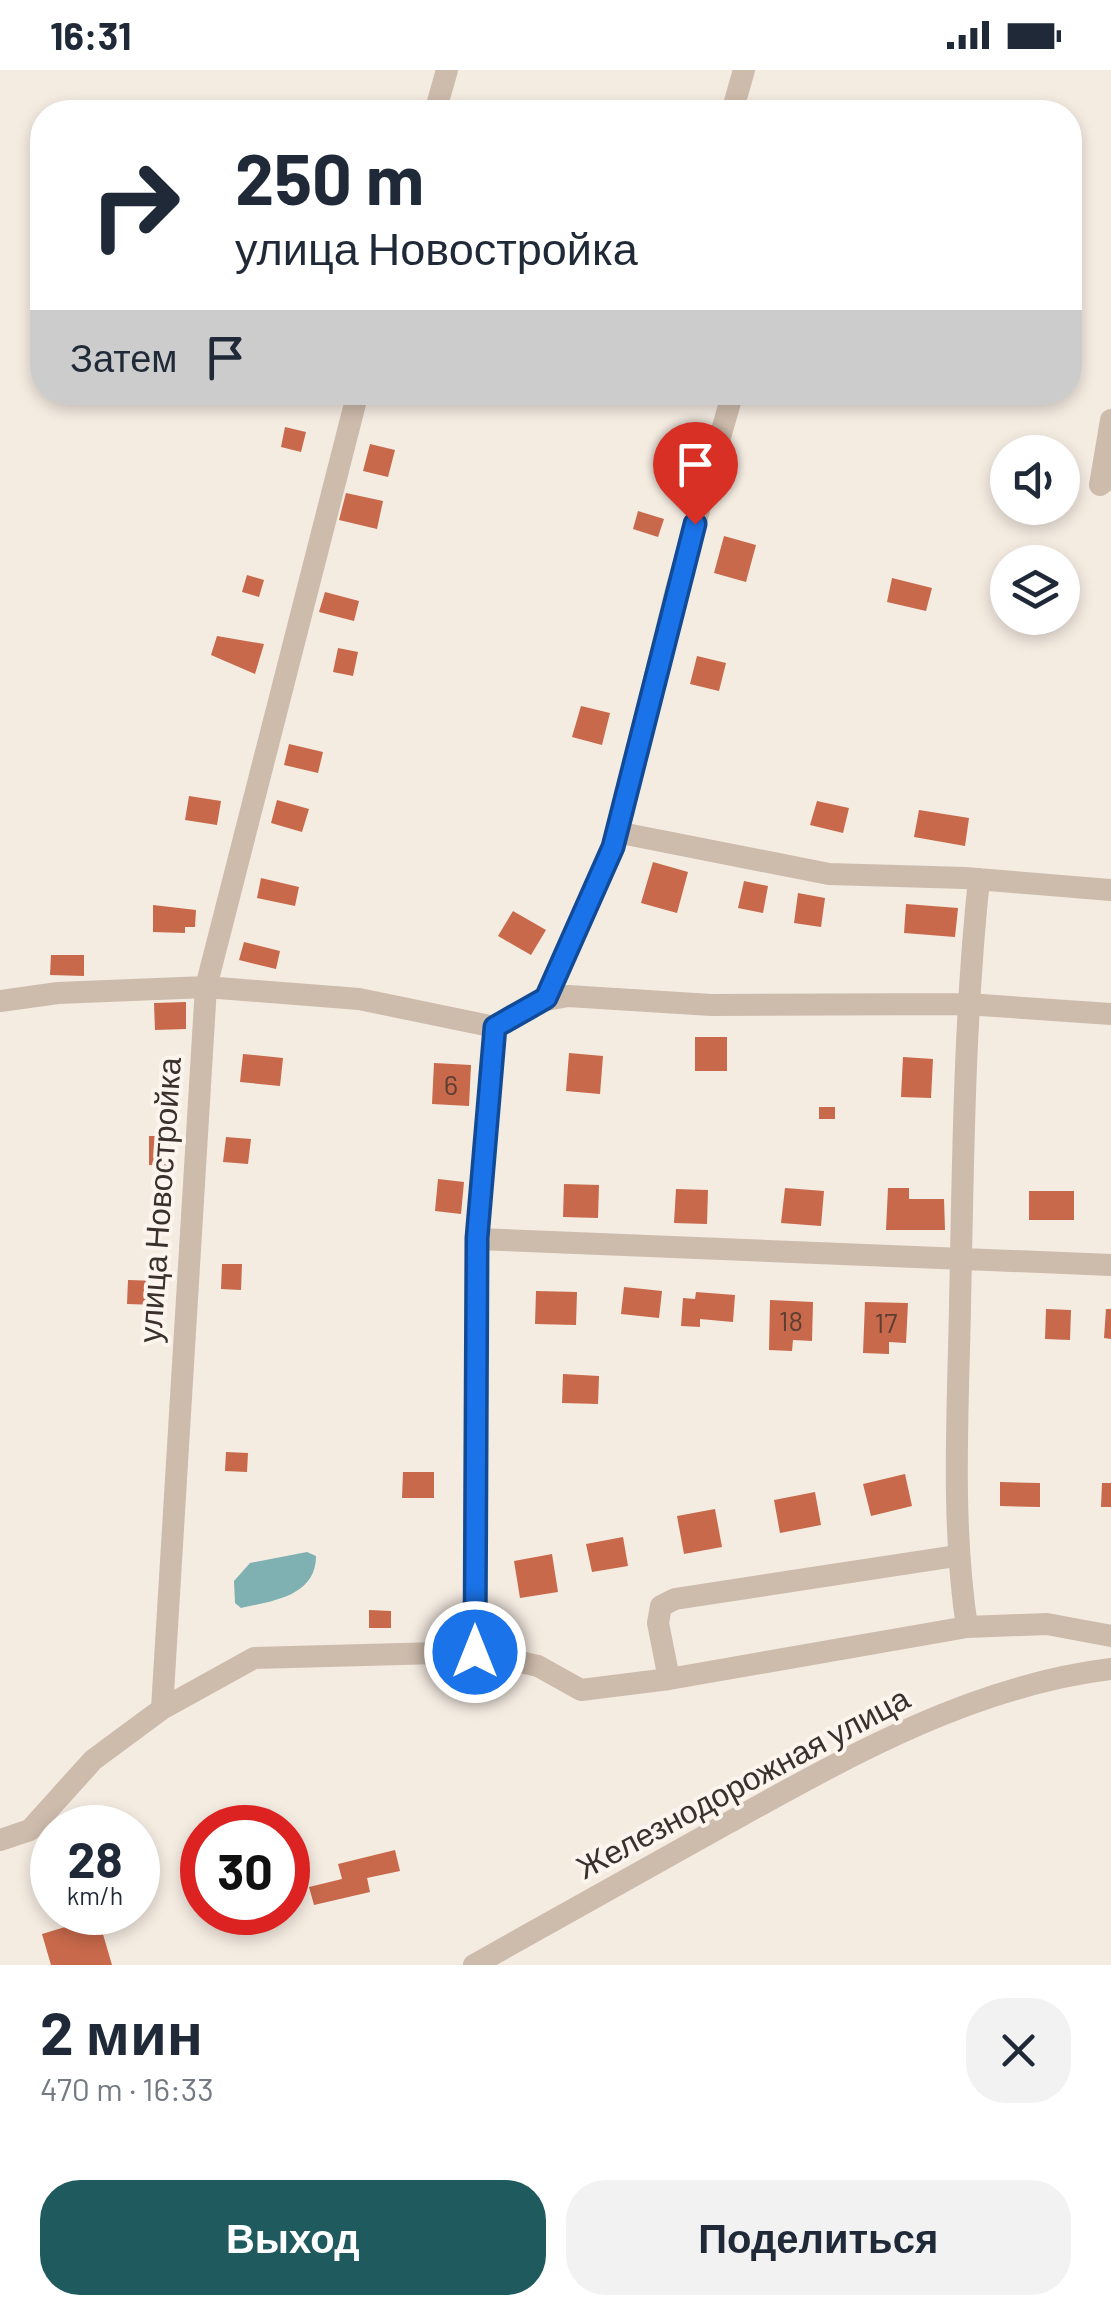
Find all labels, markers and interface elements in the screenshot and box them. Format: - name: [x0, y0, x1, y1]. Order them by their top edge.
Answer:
- text: 16:31: [50, 12, 132, 58]
- text: 250 m: [235, 135, 424, 219]
- icon: right: [70, 140, 200, 270]
- text: улица Новостройка: [235, 220, 638, 274]
- icon: arrive: [198, 330, 253, 385]
- text: Затем: [70, 334, 178, 380]
- pin: [653, 422, 738, 525]
- map controls: [990, 435, 1080, 635]
- button: sound: [990, 435, 1080, 525]
- icon: arrive: [668, 437, 723, 492]
- button: layers: [990, 545, 1080, 635]
- street label: улица Новостройка: [129, 1056, 188, 1344]
- house number: 6: [444, 1067, 458, 1101]
- house number: 18: [779, 1303, 803, 1337]
- house number: 17: [874, 1305, 898, 1339]
- position arrow: [423, 1600, 527, 1704]
- street label: Железнодорожная улица: [569, 1677, 916, 1886]
- speed limit sign: 30: [180, 1805, 310, 1935]
- text: 28: [67, 1828, 123, 1888]
- text: km/h: [67, 1880, 123, 1910]
- text: 2 мин: [40, 1995, 203, 2067]
- button: close: [966, 1998, 1071, 2103]
- text: 470 m · 16:33: [40, 2069, 214, 2107]
- button: Выход: [40, 2180, 546, 2295]
- button: Поделиться: [566, 2180, 1071, 2295]

